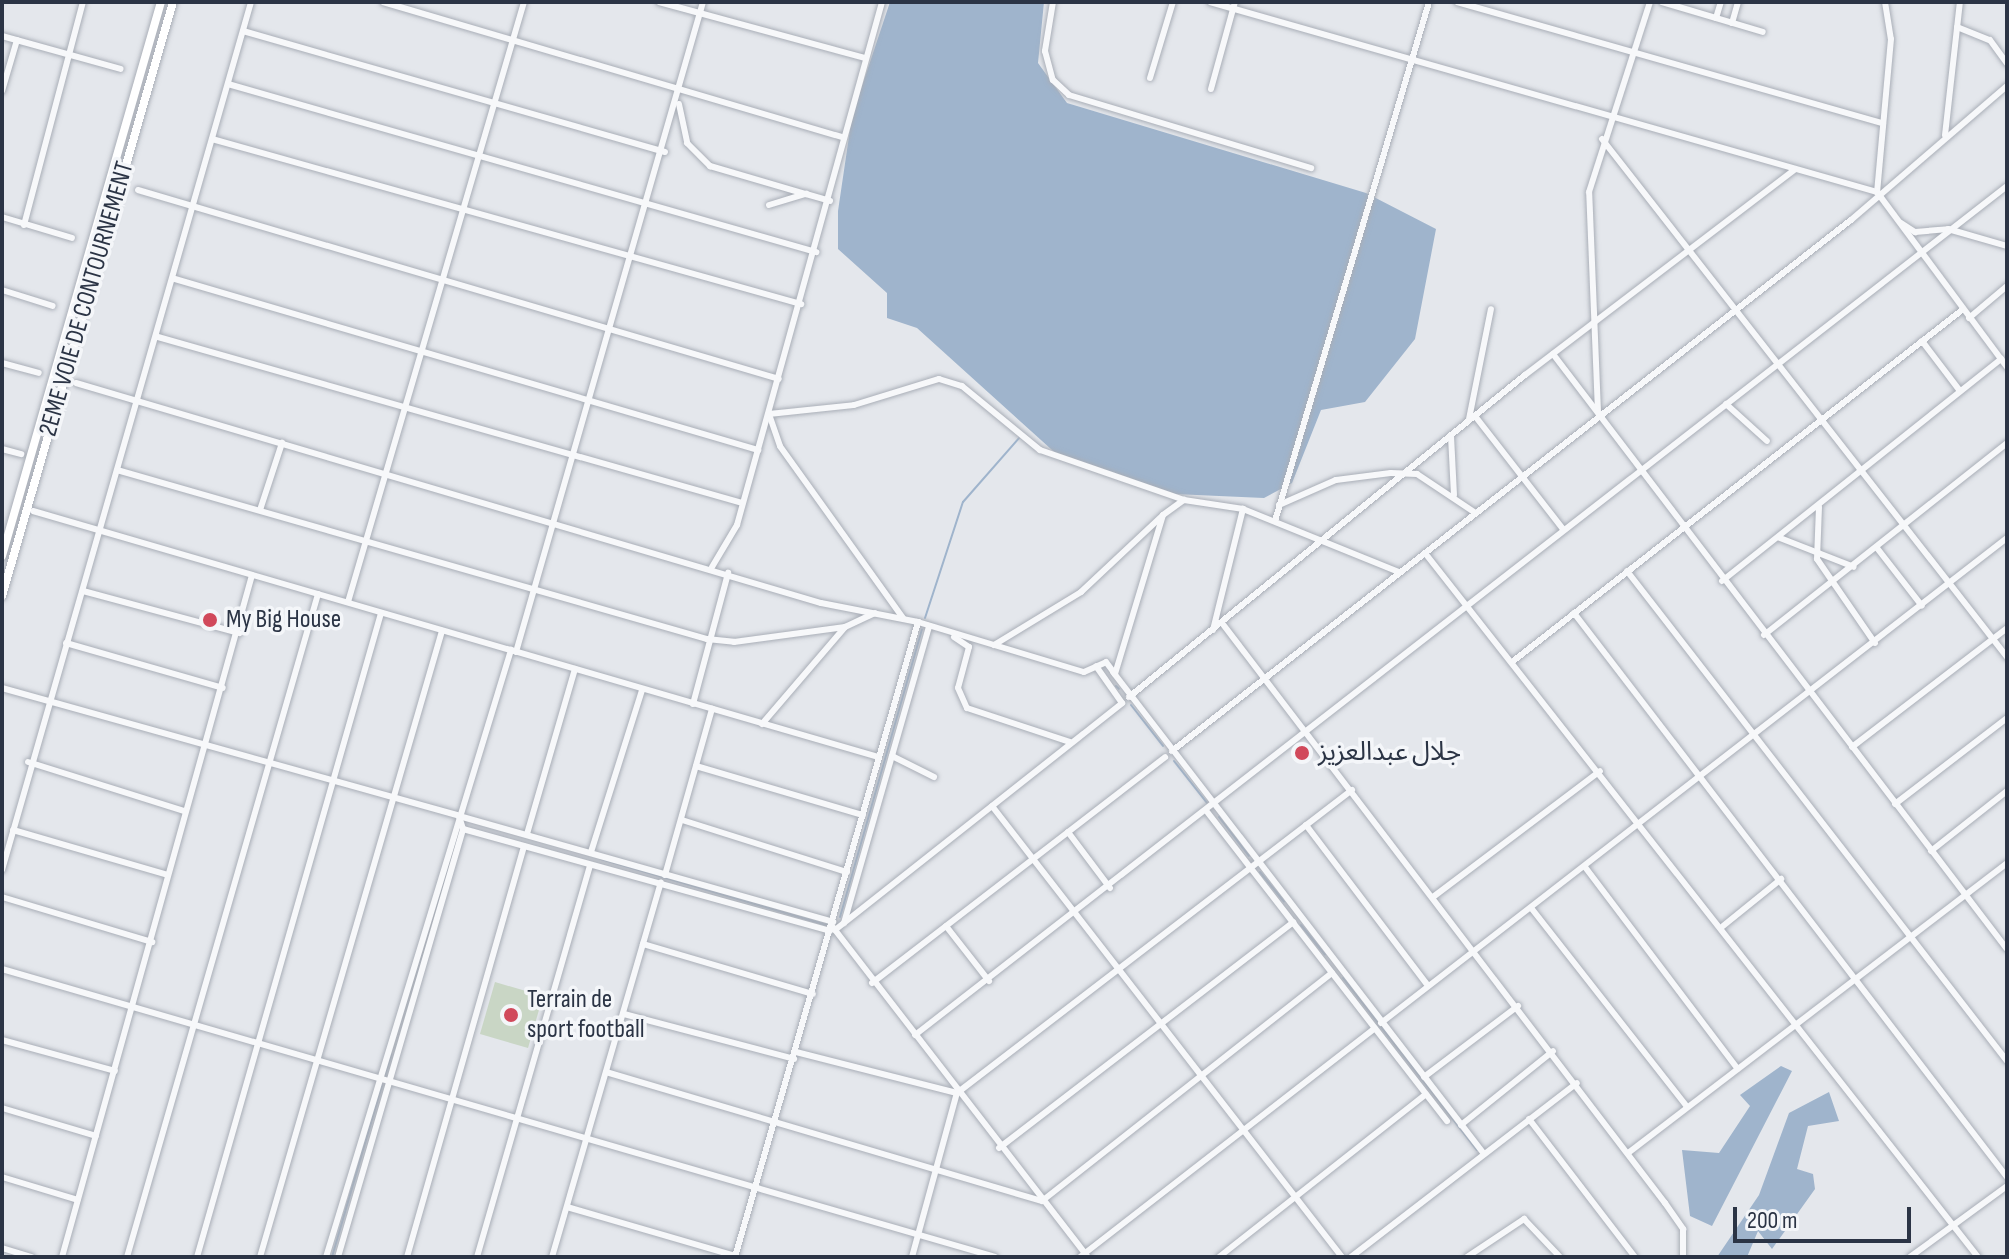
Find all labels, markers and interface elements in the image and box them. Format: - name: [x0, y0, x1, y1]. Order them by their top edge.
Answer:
- street label: 2EME VOIE DE CONTOURNEMENT: [33, 158, 141, 440]
- place label: My Big House: [226, 604, 341, 636]
- marker: My Big House: [201, 611, 219, 629]
- place label: جلال عبدالعزيز: [1318, 737, 1461, 769]
- marker: جلال عبدالعزيز: [1293, 744, 1311, 762]
- place label: Terrain de sport football: [527, 984, 645, 1046]
- marker: Terrain de sport football: [502, 1006, 520, 1024]
- scale bar: [1737, 1191, 1915, 1241]
- text: 200 m: [1747, 1206, 1798, 1235]

